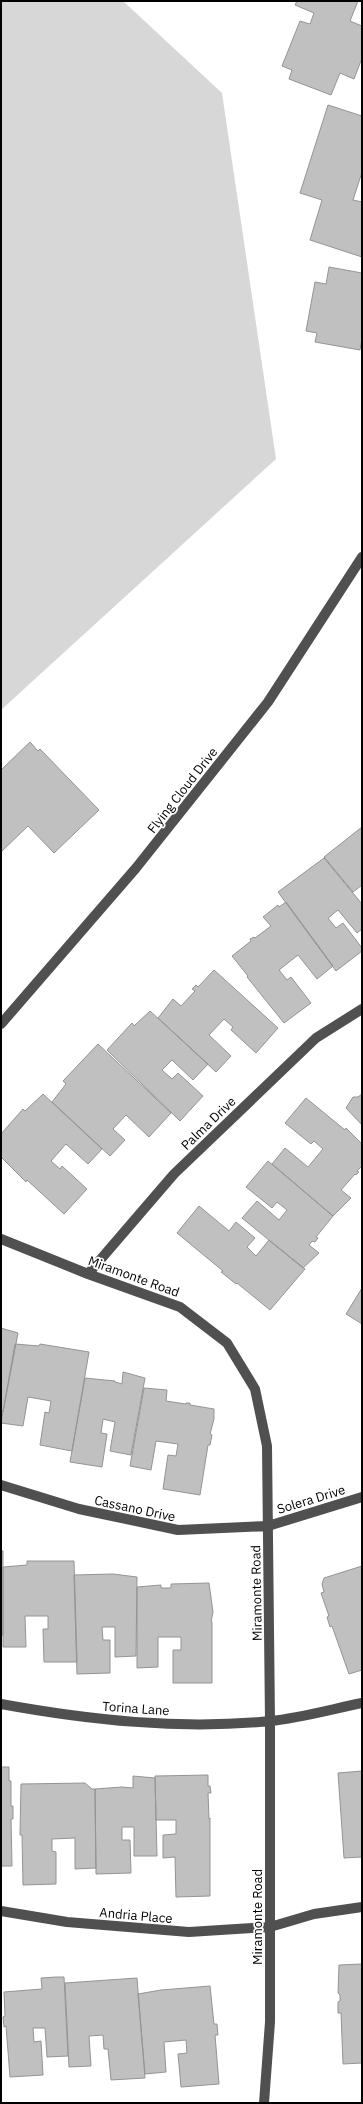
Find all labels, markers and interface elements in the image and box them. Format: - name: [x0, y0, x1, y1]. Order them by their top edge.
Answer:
- street label: Flying Cloud Drive: [143, 744, 221, 837]
- street label: Palma Drive: [177, 1093, 239, 1154]
- street label: Miramonte Road: [86, 1252, 182, 1301]
- street label: Solera Drive: [275, 1481, 347, 1518]
- street label: Cassano Drive: [93, 1492, 177, 1525]
- street label: Miramonte Road: [247, 1545, 266, 1641]
- street label: Torina Lane: [102, 1698, 170, 1719]
- street label: Miramonte Road: [249, 1869, 266, 1965]
- street label: Andria Place: [99, 1904, 173, 1927]

